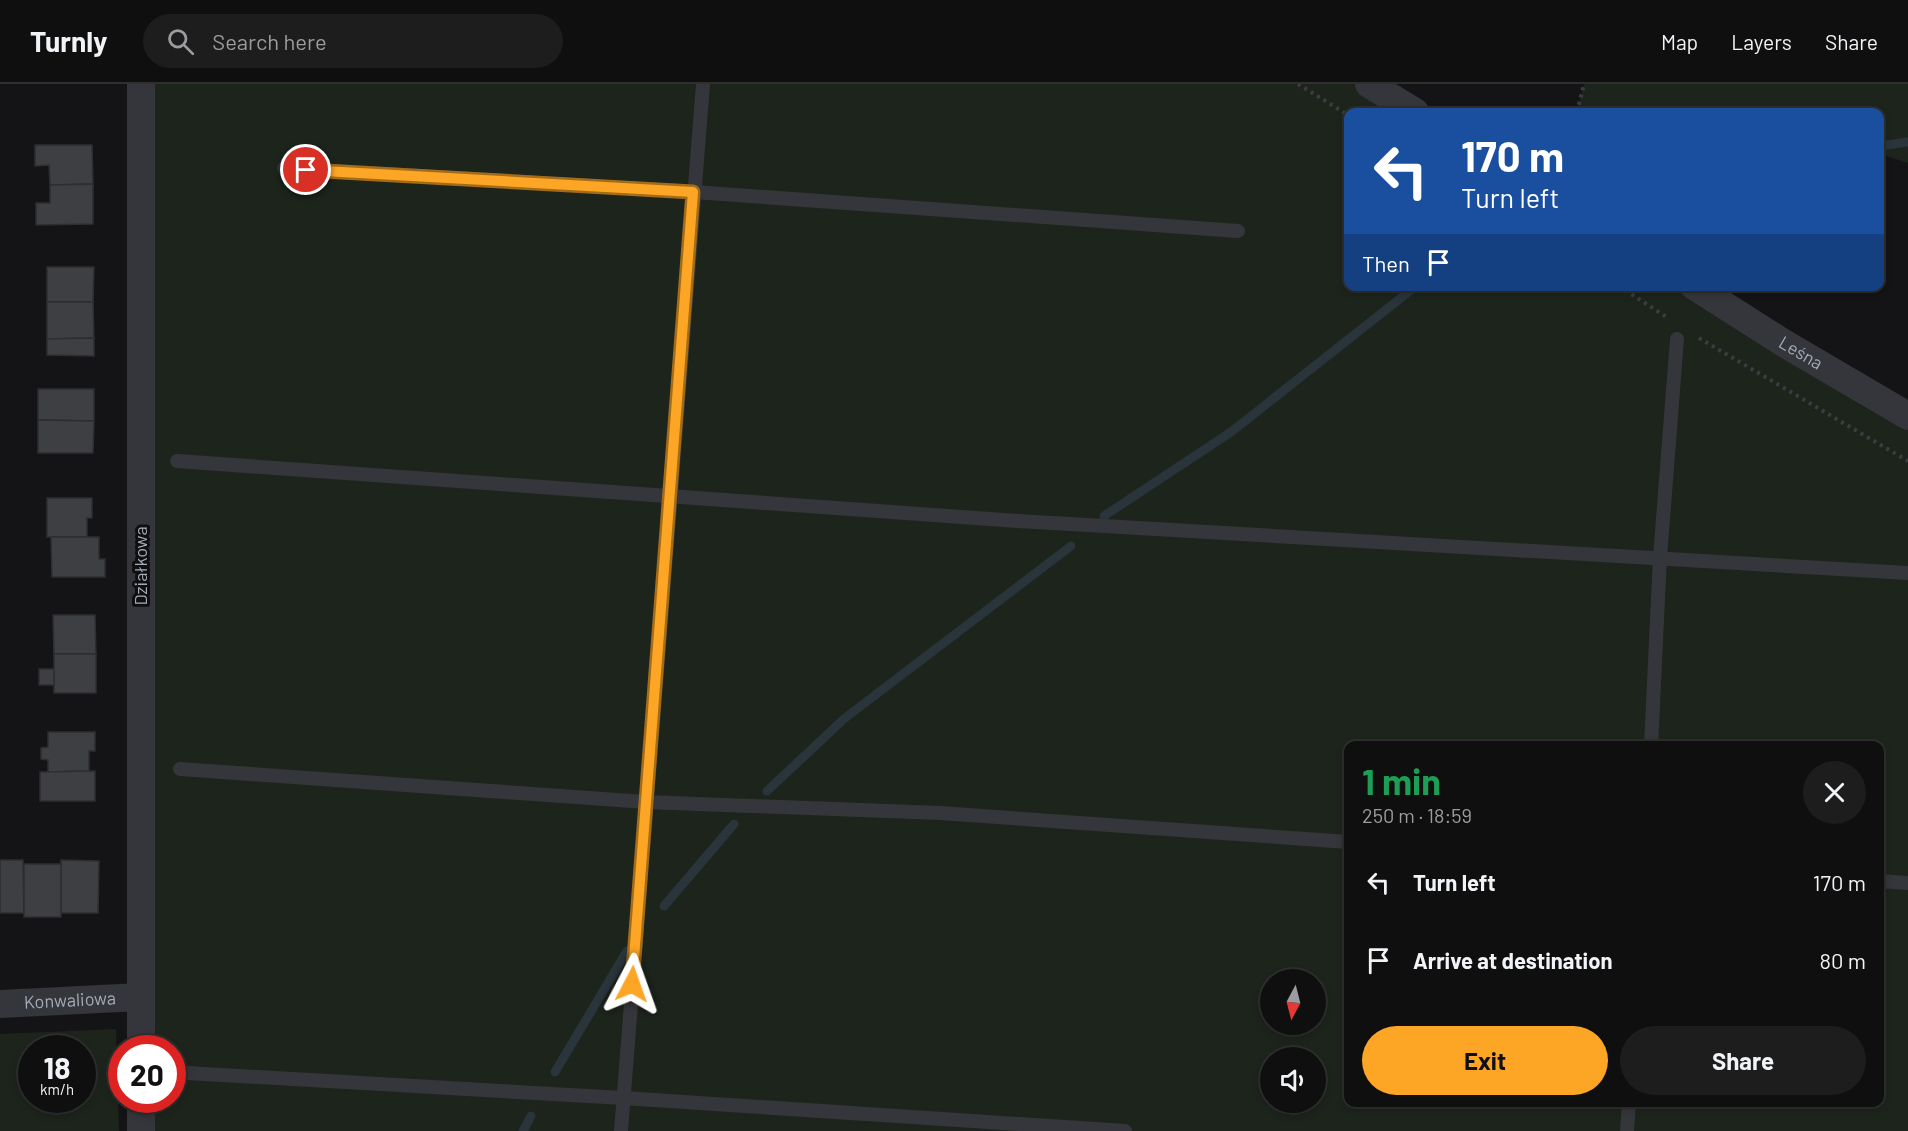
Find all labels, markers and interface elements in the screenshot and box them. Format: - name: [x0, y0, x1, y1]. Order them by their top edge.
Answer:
- search box: [143, 14, 563, 68]
- text: Turnly: [30, 24, 107, 58]
- icon: search: [164, 25, 197, 58]
- text: Search here: [212, 28, 327, 54]
- text: Map: [1661, 29, 1698, 54]
- text: Layers: [1731, 29, 1792, 54]
- text: Share: [1825, 29, 1878, 54]
- text: 170 m: [1461, 130, 1564, 180]
- icon: left: [1362, 132, 1440, 210]
- pin: [280, 144, 331, 195]
- icon: arrive: [289, 153, 322, 186]
- text: Turn left: [1461, 181, 1559, 213]
- icon: arrive: [1422, 246, 1455, 279]
- text: Then: [1362, 250, 1410, 276]
- street label: Leśna: [1775, 331, 1827, 374]
- street label: Działkowa: [129, 526, 151, 606]
- text: 1 min: [1362, 759, 1441, 802]
- button: close: [1803, 761, 1866, 824]
- text: 250 m · 18:59: [1362, 803, 1472, 827]
- icon: left: [1362, 866, 1395, 899]
- text: Turn left: [1413, 869, 1496, 895]
- text: 170 m: [1813, 869, 1866, 895]
- icon: arrive: [1362, 944, 1395, 977]
- text: Arrive at destination: [1413, 947, 1612, 973]
- text: 80 m: [1820, 947, 1866, 973]
- position arrow: [600, 952, 664, 1016]
- north arrow: [1260, 969, 1326, 1035]
- map controls: [1260, 969, 1326, 1113]
- street label: Konwaliowa: [23, 986, 116, 1013]
- button: Exit: [1362, 1026, 1608, 1095]
- button: Share: [1620, 1026, 1866, 1095]
- speed limit sign: 20: [108, 1035, 186, 1113]
- button: sound: [1260, 1047, 1326, 1113]
- text: 18: [44, 1049, 70, 1085]
- text: km/h: [40, 1080, 74, 1098]

